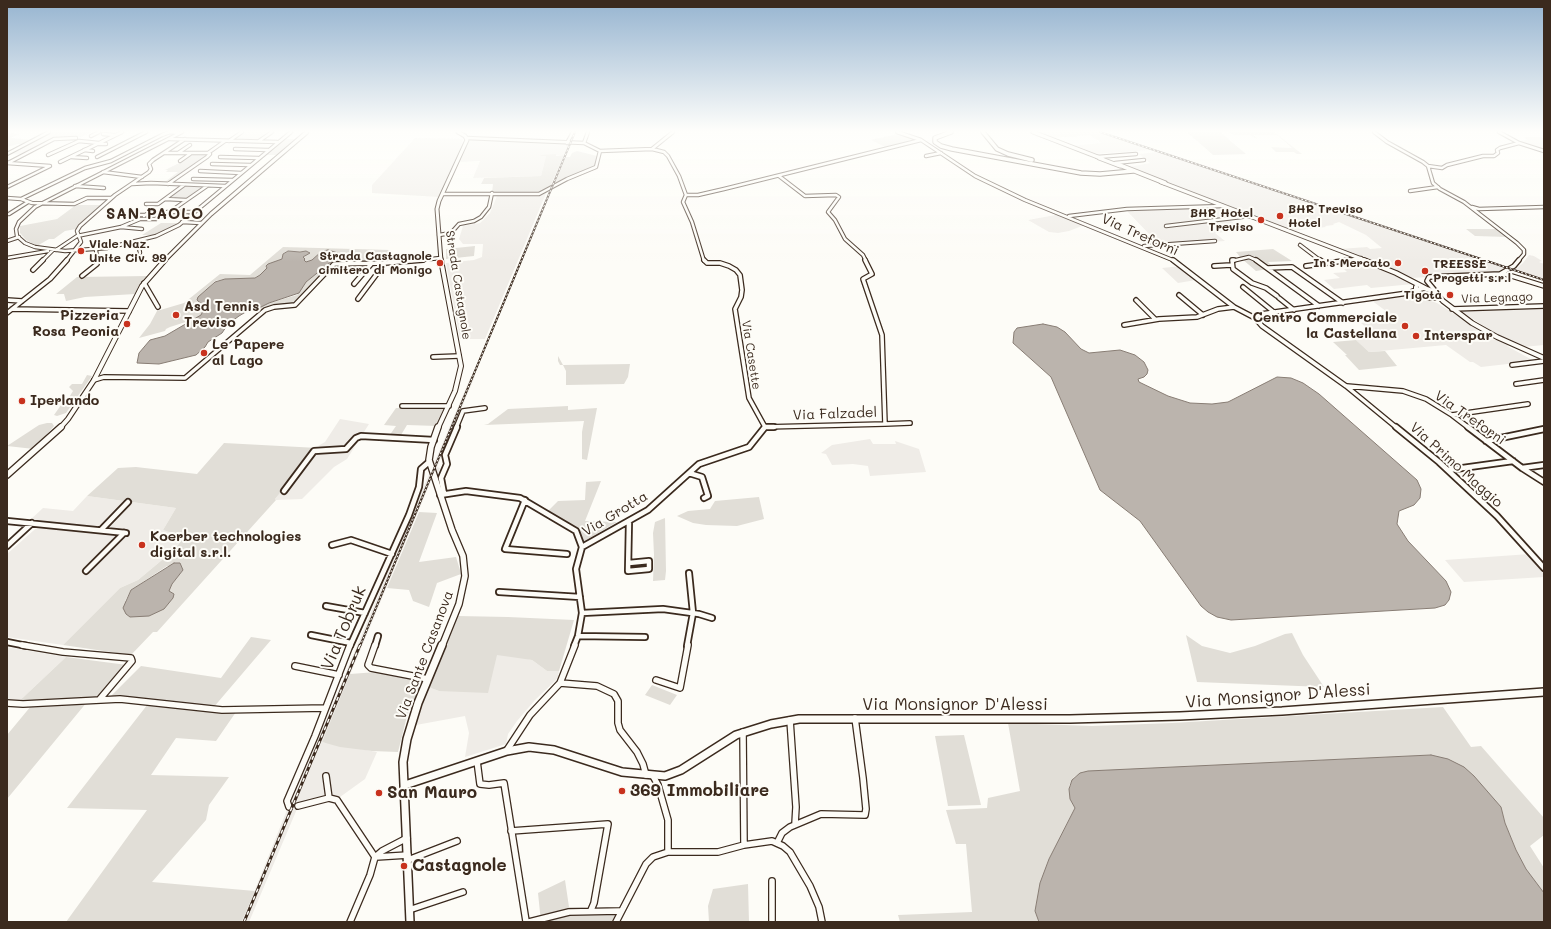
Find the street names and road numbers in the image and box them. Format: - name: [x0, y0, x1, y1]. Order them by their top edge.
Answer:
- street label: Via Treforni: [1099, 210, 1181, 260]
- street label: Strada Castagnole: [442, 229, 474, 341]
- street label: Via Legnago: [1461, 290, 1533, 306]
- street label: Via Casette: [738, 319, 764, 391]
- street label: Via Treforni: [1431, 387, 1509, 449]
- street label: Via Falzadel: [793, 404, 877, 424]
- street label: Via Primo Maggio: [1406, 419, 1506, 511]
- street label: Via Grotta: [579, 488, 651, 540]
- street label: Via Tobruk: [317, 583, 371, 673]
- street label: Via Sante Casanova: [393, 588, 457, 722]
- street label: Via Monsignor D'Alessi: [1185, 679, 1371, 713]
- street label: Via Monsignor D'Alessi: [862, 695, 1048, 715]

